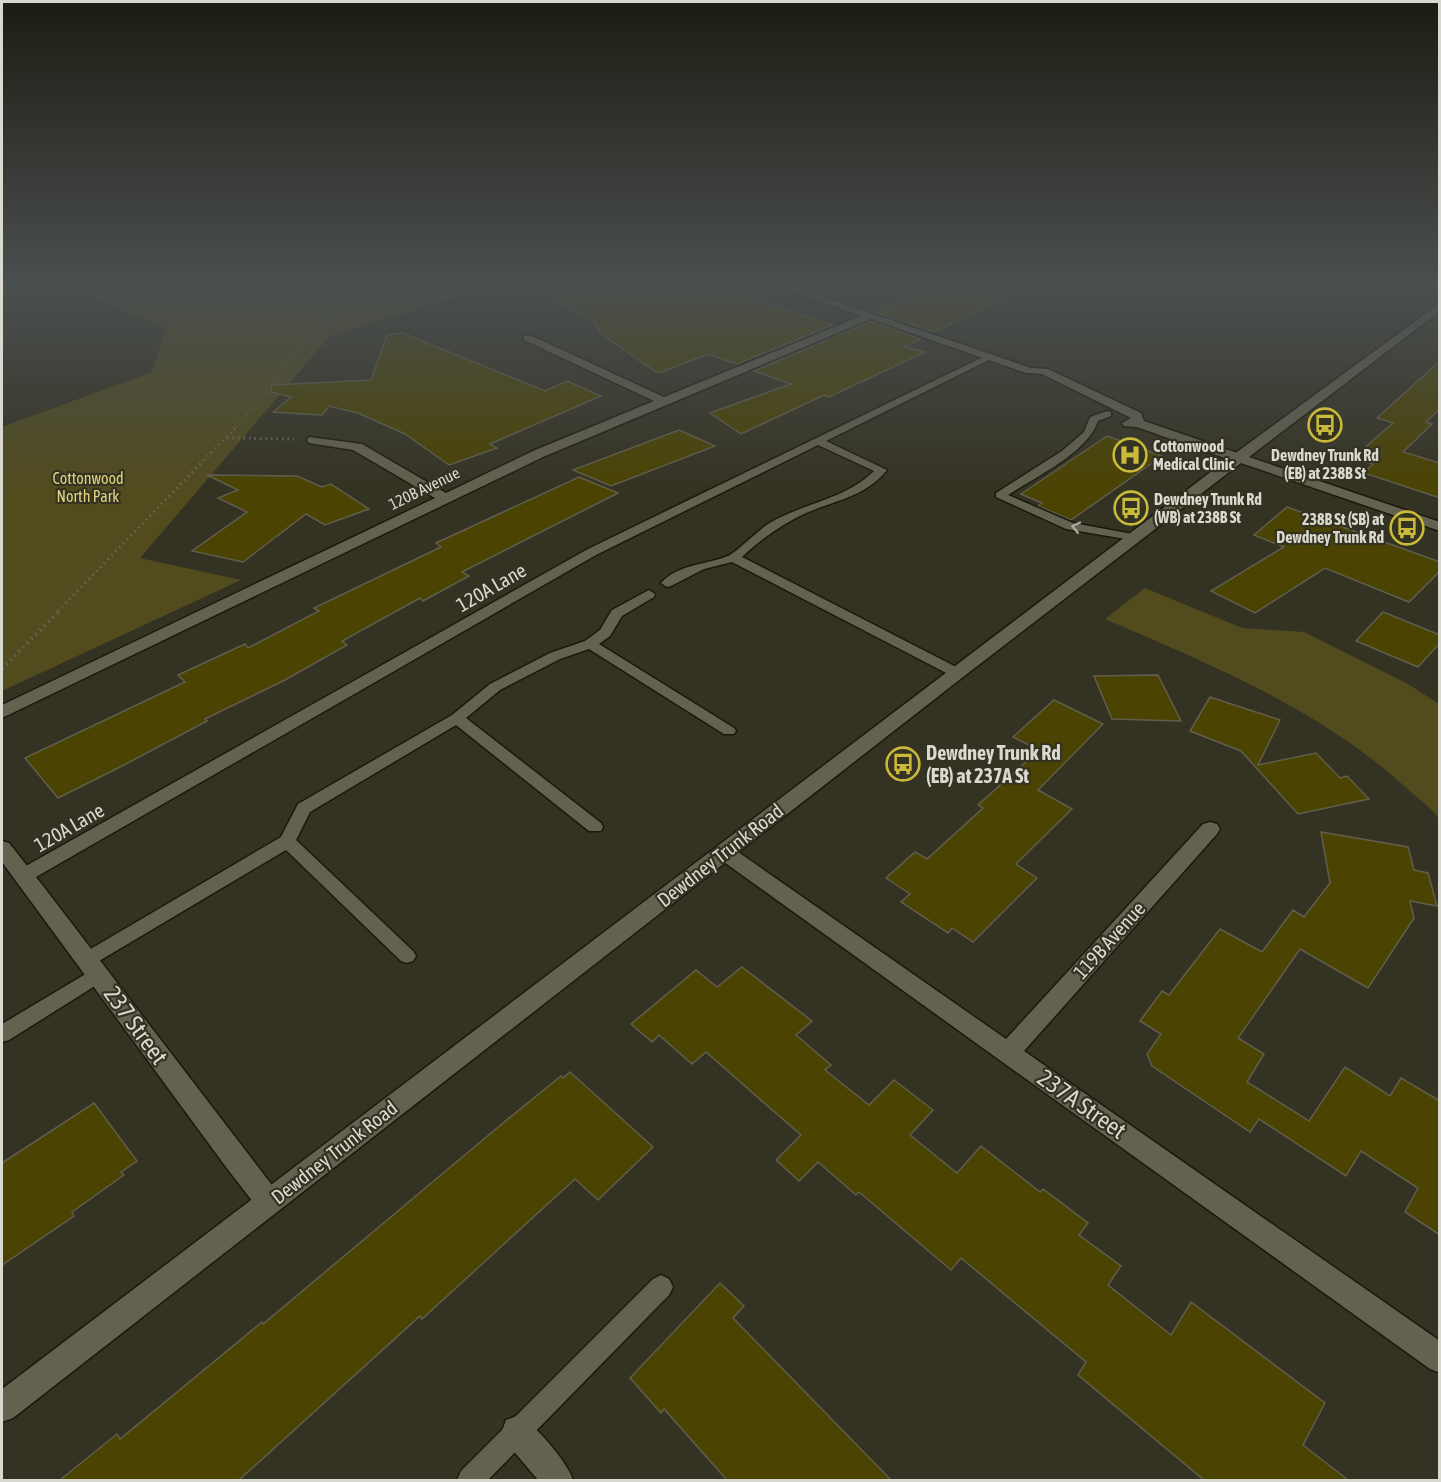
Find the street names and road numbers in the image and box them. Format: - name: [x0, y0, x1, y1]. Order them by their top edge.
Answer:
- street label: 120B Avenue: [386, 463, 462, 513]
- street label: 120A Lane: [452, 558, 530, 616]
- street label: 120A Lane: [30, 798, 108, 856]
- street label: Dewdney Trunk Road: [652, 799, 788, 911]
- street label: 119B Avenue: [1068, 897, 1150, 983]
- street label: 237 Street: [99, 981, 173, 1069]
- street label: 237A Street: [1033, 1064, 1131, 1144]
- street label: Dewdney Trunk Road: [266, 1096, 402, 1208]

